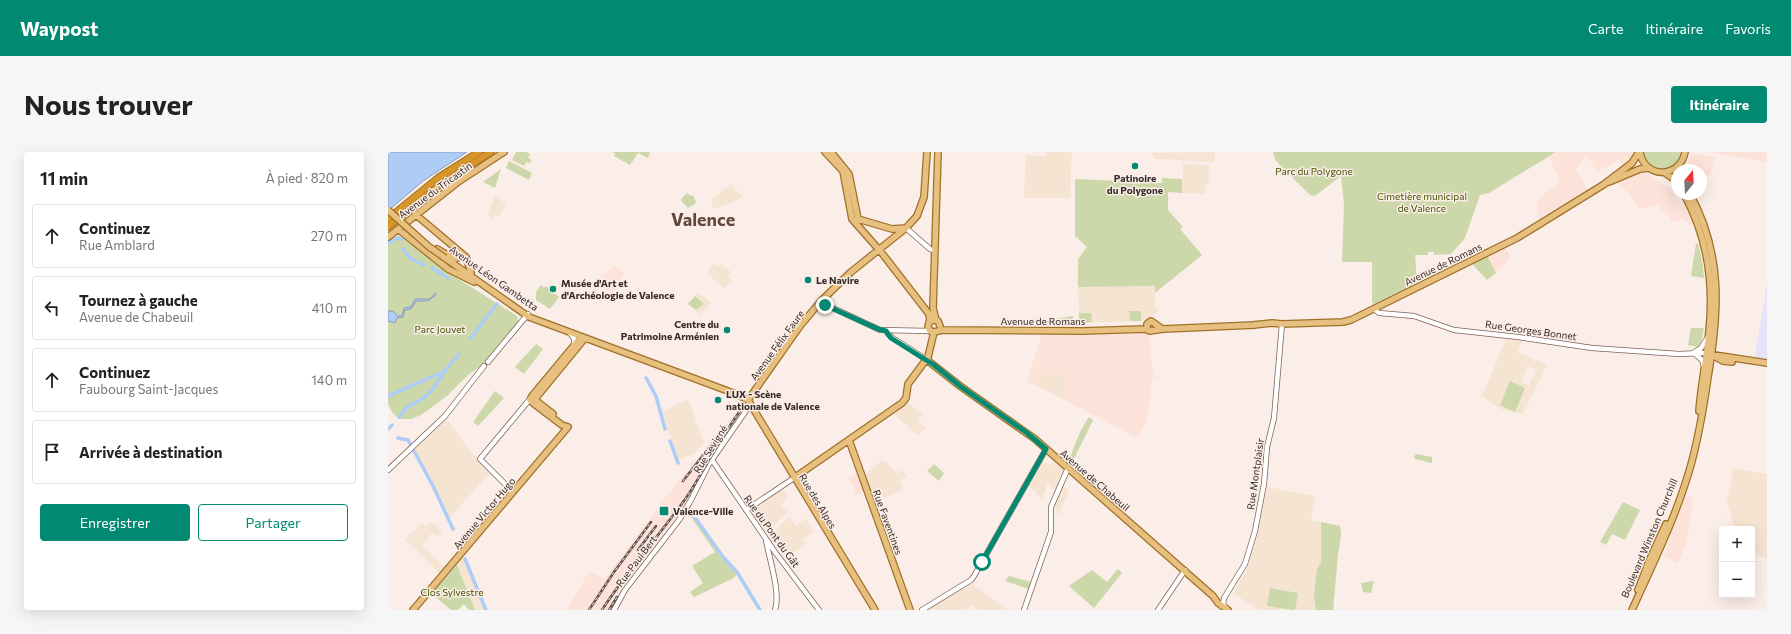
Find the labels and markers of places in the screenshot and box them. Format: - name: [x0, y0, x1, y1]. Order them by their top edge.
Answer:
- marker: Patinoire du Polygone: [1130, 161, 1140, 171]
- place label: Patinoire du Polygone: [1107, 172, 1163, 196]
- place label: Le Navire: [816, 274, 859, 286]
- marker: Le Navire: [803, 275, 813, 285]
- place label: Musée d'Art et d'Archéologie de Valence: [561, 277, 674, 301]
- marker: Musée d'Art et d'Archéologie de Valence: [548, 284, 558, 294]
- place label: Centre du Patrimoine Arménien: [621, 318, 719, 342]
- marker: Centre du Patrimoine Arménien: [722, 325, 732, 335]
- place label: LUX - Scène nationale de Valence: [726, 388, 820, 412]
- marker: LUX - Scène nationale de Valence: [713, 395, 723, 405]
- marker: Valence-Ville: [658, 505, 670, 517]
- place label: Valence-Ville: [673, 505, 733, 517]

